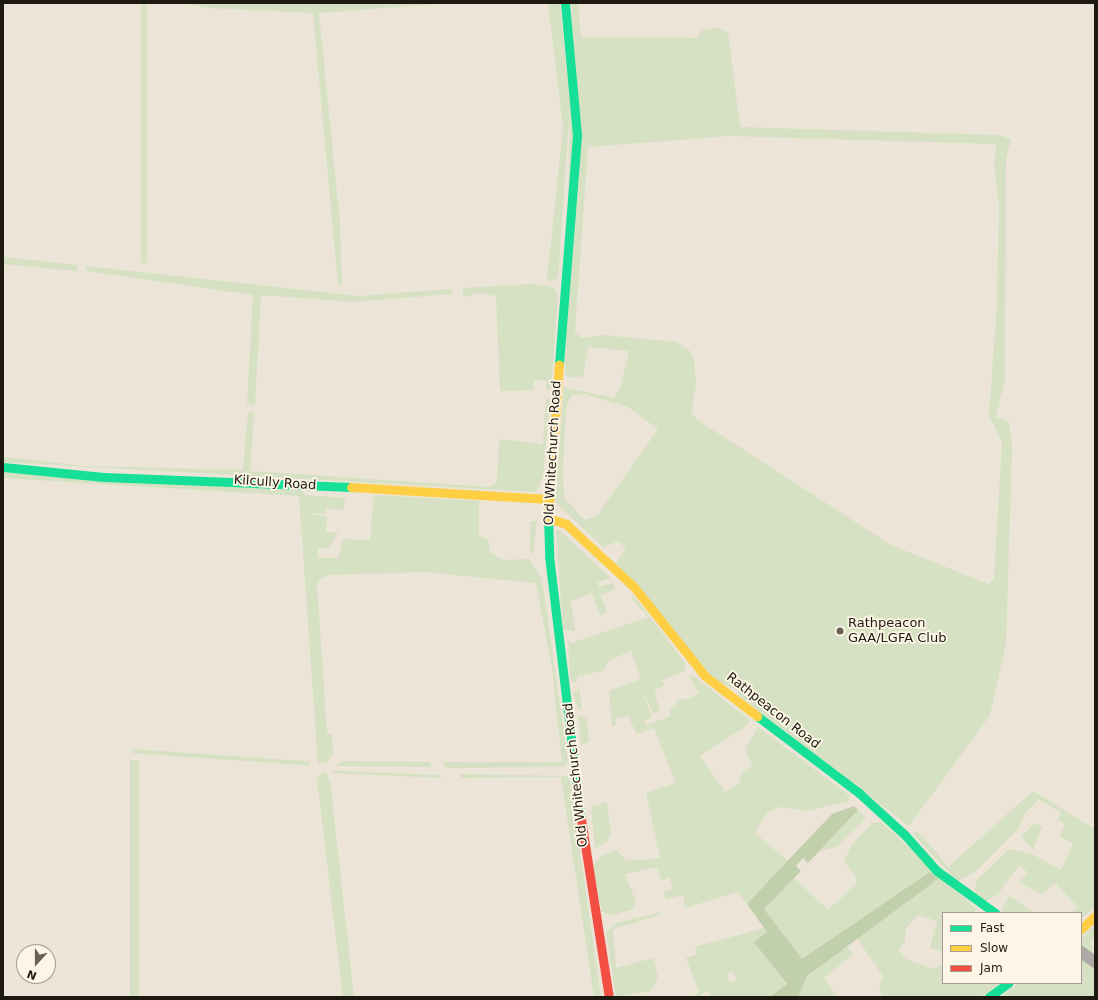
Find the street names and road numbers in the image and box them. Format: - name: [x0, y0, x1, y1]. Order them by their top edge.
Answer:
- street label: Old Whitechurch Road: [541, 380, 565, 526]
- street label: Kilcully Road: [233, 472, 317, 494]
- street label: Rathpeacon Road: [723, 670, 823, 752]
- street label: Old Whitechurch Road: [561, 702, 591, 848]

